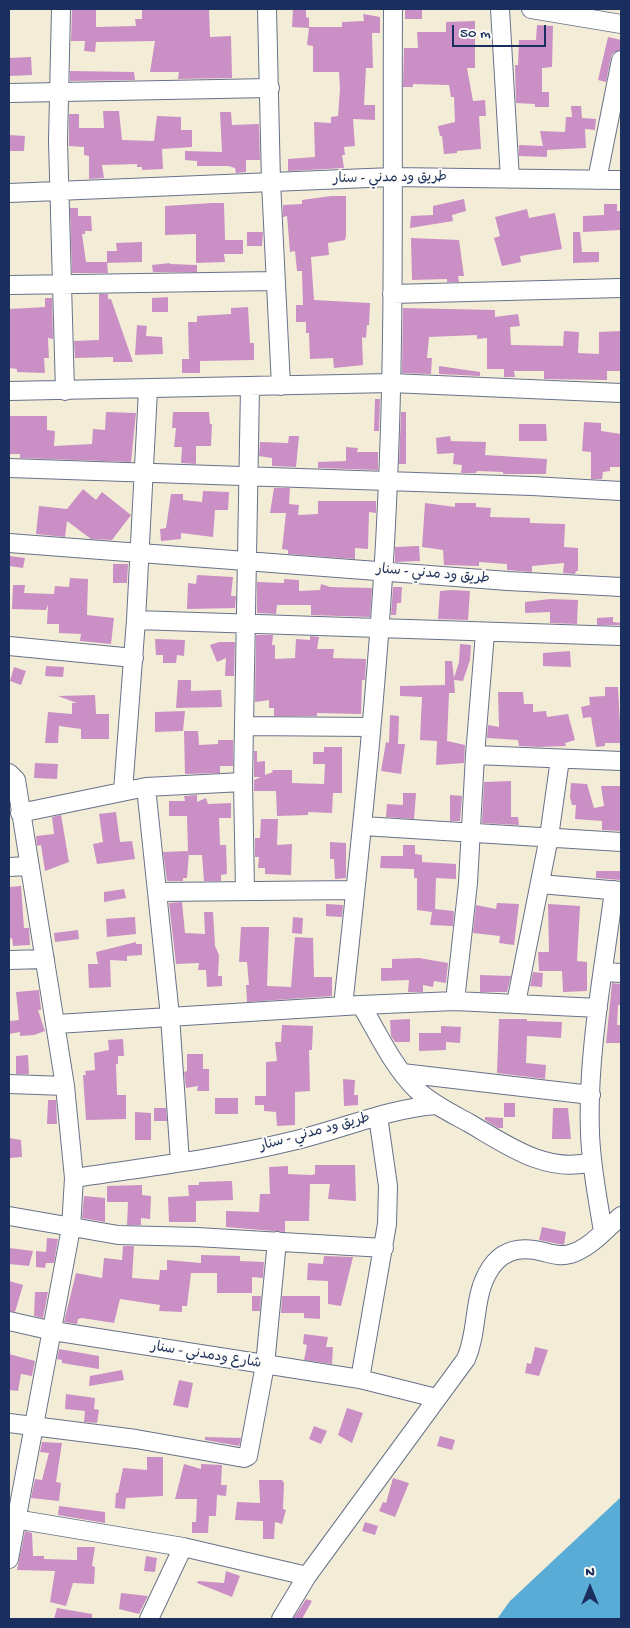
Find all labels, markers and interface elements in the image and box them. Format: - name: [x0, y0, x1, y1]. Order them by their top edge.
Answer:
- scale bar: [455, 15, 549, 47]
- text: 50 m: [460, 25, 491, 43]
- street label: طريق ود مدني - سنار: [333, 170, 447, 188]
- street label: طريق ود مدني - سنار: [376, 562, 490, 588]
- street label: طريق ود مدني - سنار: [258, 1110, 372, 1156]
- street label: شارع ودمدني - سنار: [150, 1339, 262, 1373]
- north arrow: [565, 1563, 615, 1613]
- text: N: [585, 1564, 595, 1581]

